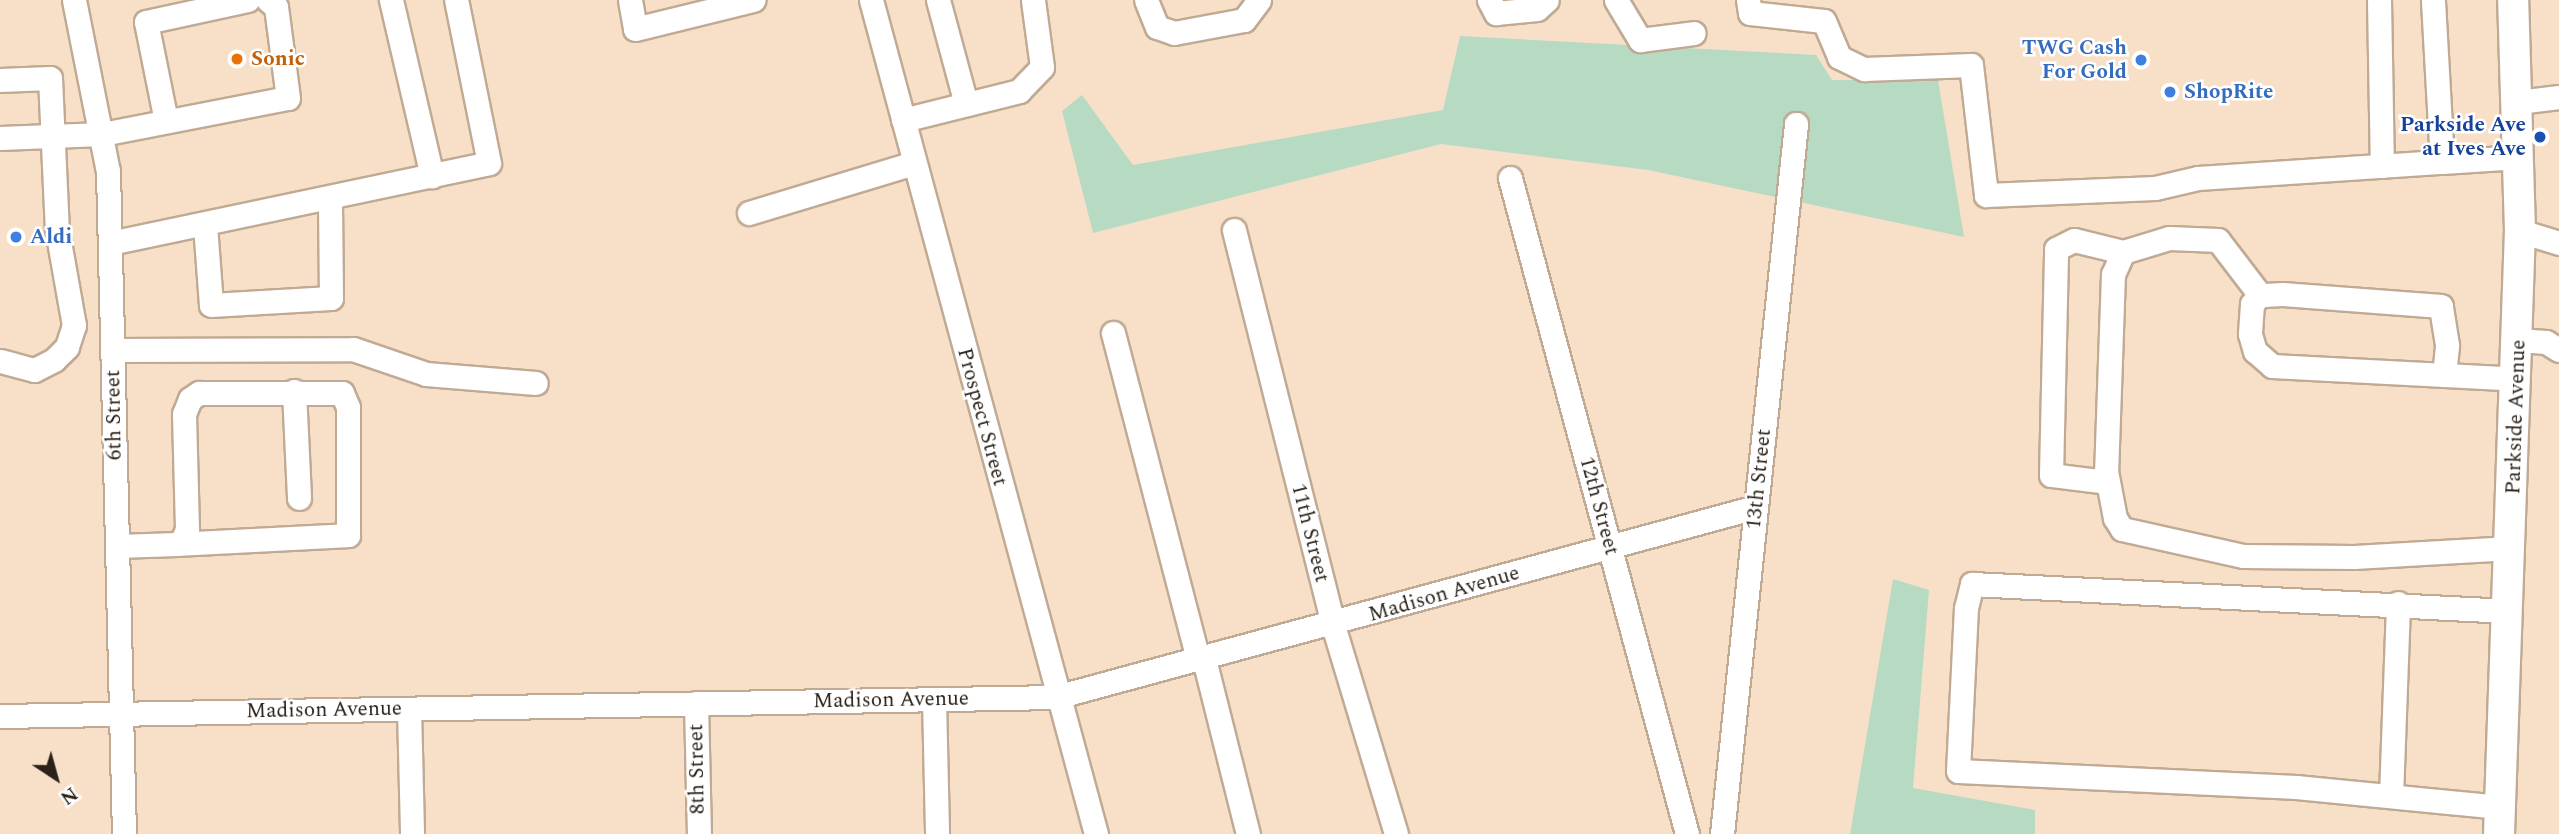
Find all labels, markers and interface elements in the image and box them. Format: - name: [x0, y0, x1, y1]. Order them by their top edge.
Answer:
- place label: TWG Cash For Gold: [2022, 35, 2127, 85]
- place label: Sonic: [251, 46, 305, 72]
- marker: Sonic: [229, 51, 245, 67]
- marker: TWG Cash For Gold: [2133, 52, 2149, 68]
- place label: ShopRite: [2184, 79, 2274, 105]
- marker: ShopRite: [2162, 84, 2178, 100]
- place label: Parkside Ave at Ives Ave: [2400, 112, 2526, 162]
- marker: Parkside Ave at Ives Ave: [2532, 129, 2548, 145]
- place label: Aldi: [30, 224, 72, 250]
- marker: Aldi: [8, 229, 24, 245]
- street label: Parkside Avenue: [2501, 339, 2531, 495]
- street label: Prospect Street: [951, 345, 1013, 489]
- street label: 6th Street: [101, 370, 127, 460]
- street label: 13th Street: [1741, 427, 1777, 531]
- street label: 12th Street: [1574, 454, 1624, 558]
- street label: 11th Street: [1286, 481, 1334, 585]
- street label: Madison Avenue: [1366, 560, 1522, 628]
- street label: Madison Avenue: [813, 686, 969, 714]
- street label: Madison Avenue: [246, 696, 402, 724]
- street label: 8th Street: [684, 724, 710, 814]
- north arrow: [21, 743, 91, 813]
- text: N: [54, 779, 83, 812]

